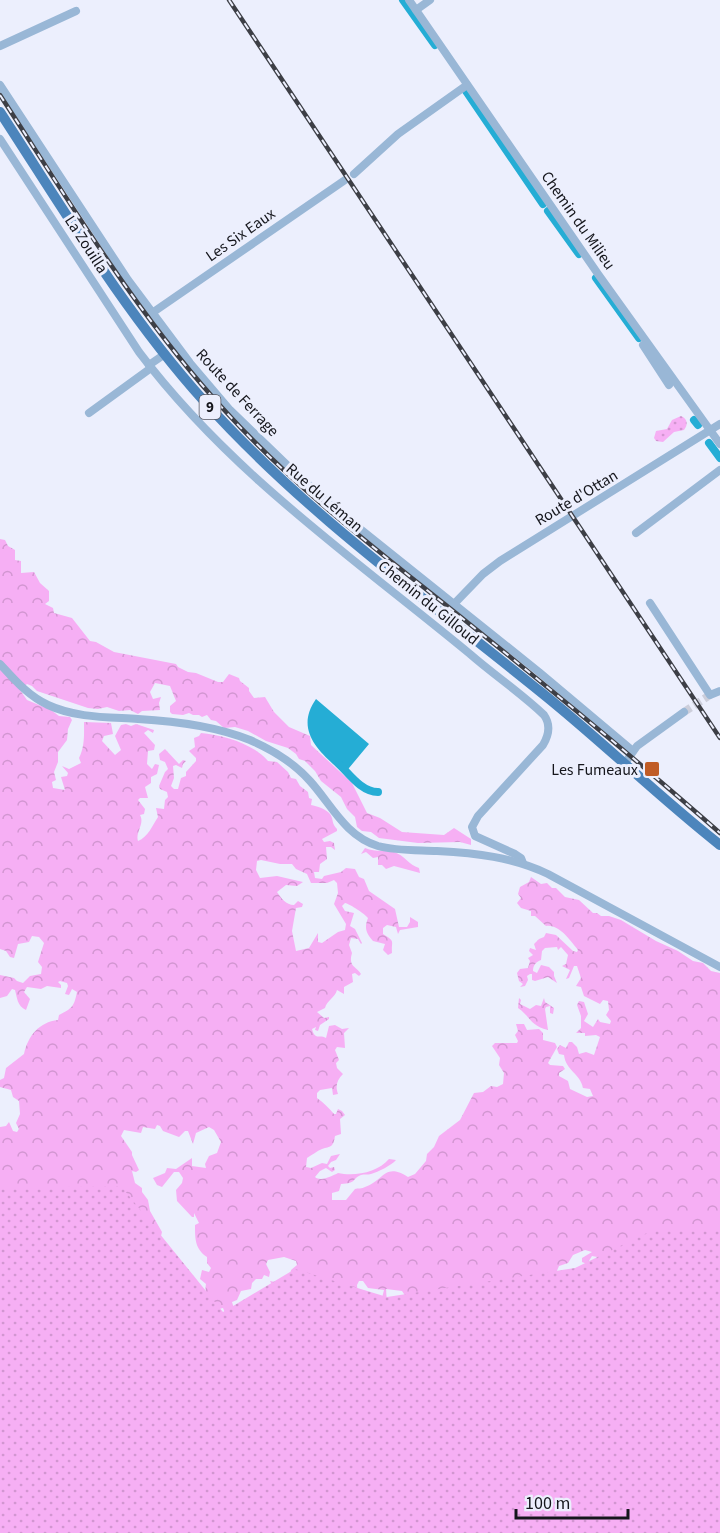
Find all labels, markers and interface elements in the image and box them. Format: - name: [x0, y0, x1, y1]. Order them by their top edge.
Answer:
- street label: Chemin du Milieu: [536, 167, 620, 274]
- street label: Les Six Eaux: [201, 203, 280, 267]
- street label: La Zouilla: [59, 211, 113, 278]
- street label: Route de Ferrage: [191, 344, 284, 441]
- road number: 9: [200, 395, 220, 419]
- street label: Rue du Léman: [281, 458, 368, 537]
- street label: Route d'Ottan: [531, 464, 622, 531]
- street label: Chemin du Gilloud: [373, 555, 483, 650]
- place label: Les Fumeaux: [551, 759, 638, 781]
- marker: Les Fumeaux: [643, 760, 661, 778]
- scale bar: [516, 1482, 628, 1520]
- text: 100 m: [525, 1491, 570, 1516]

